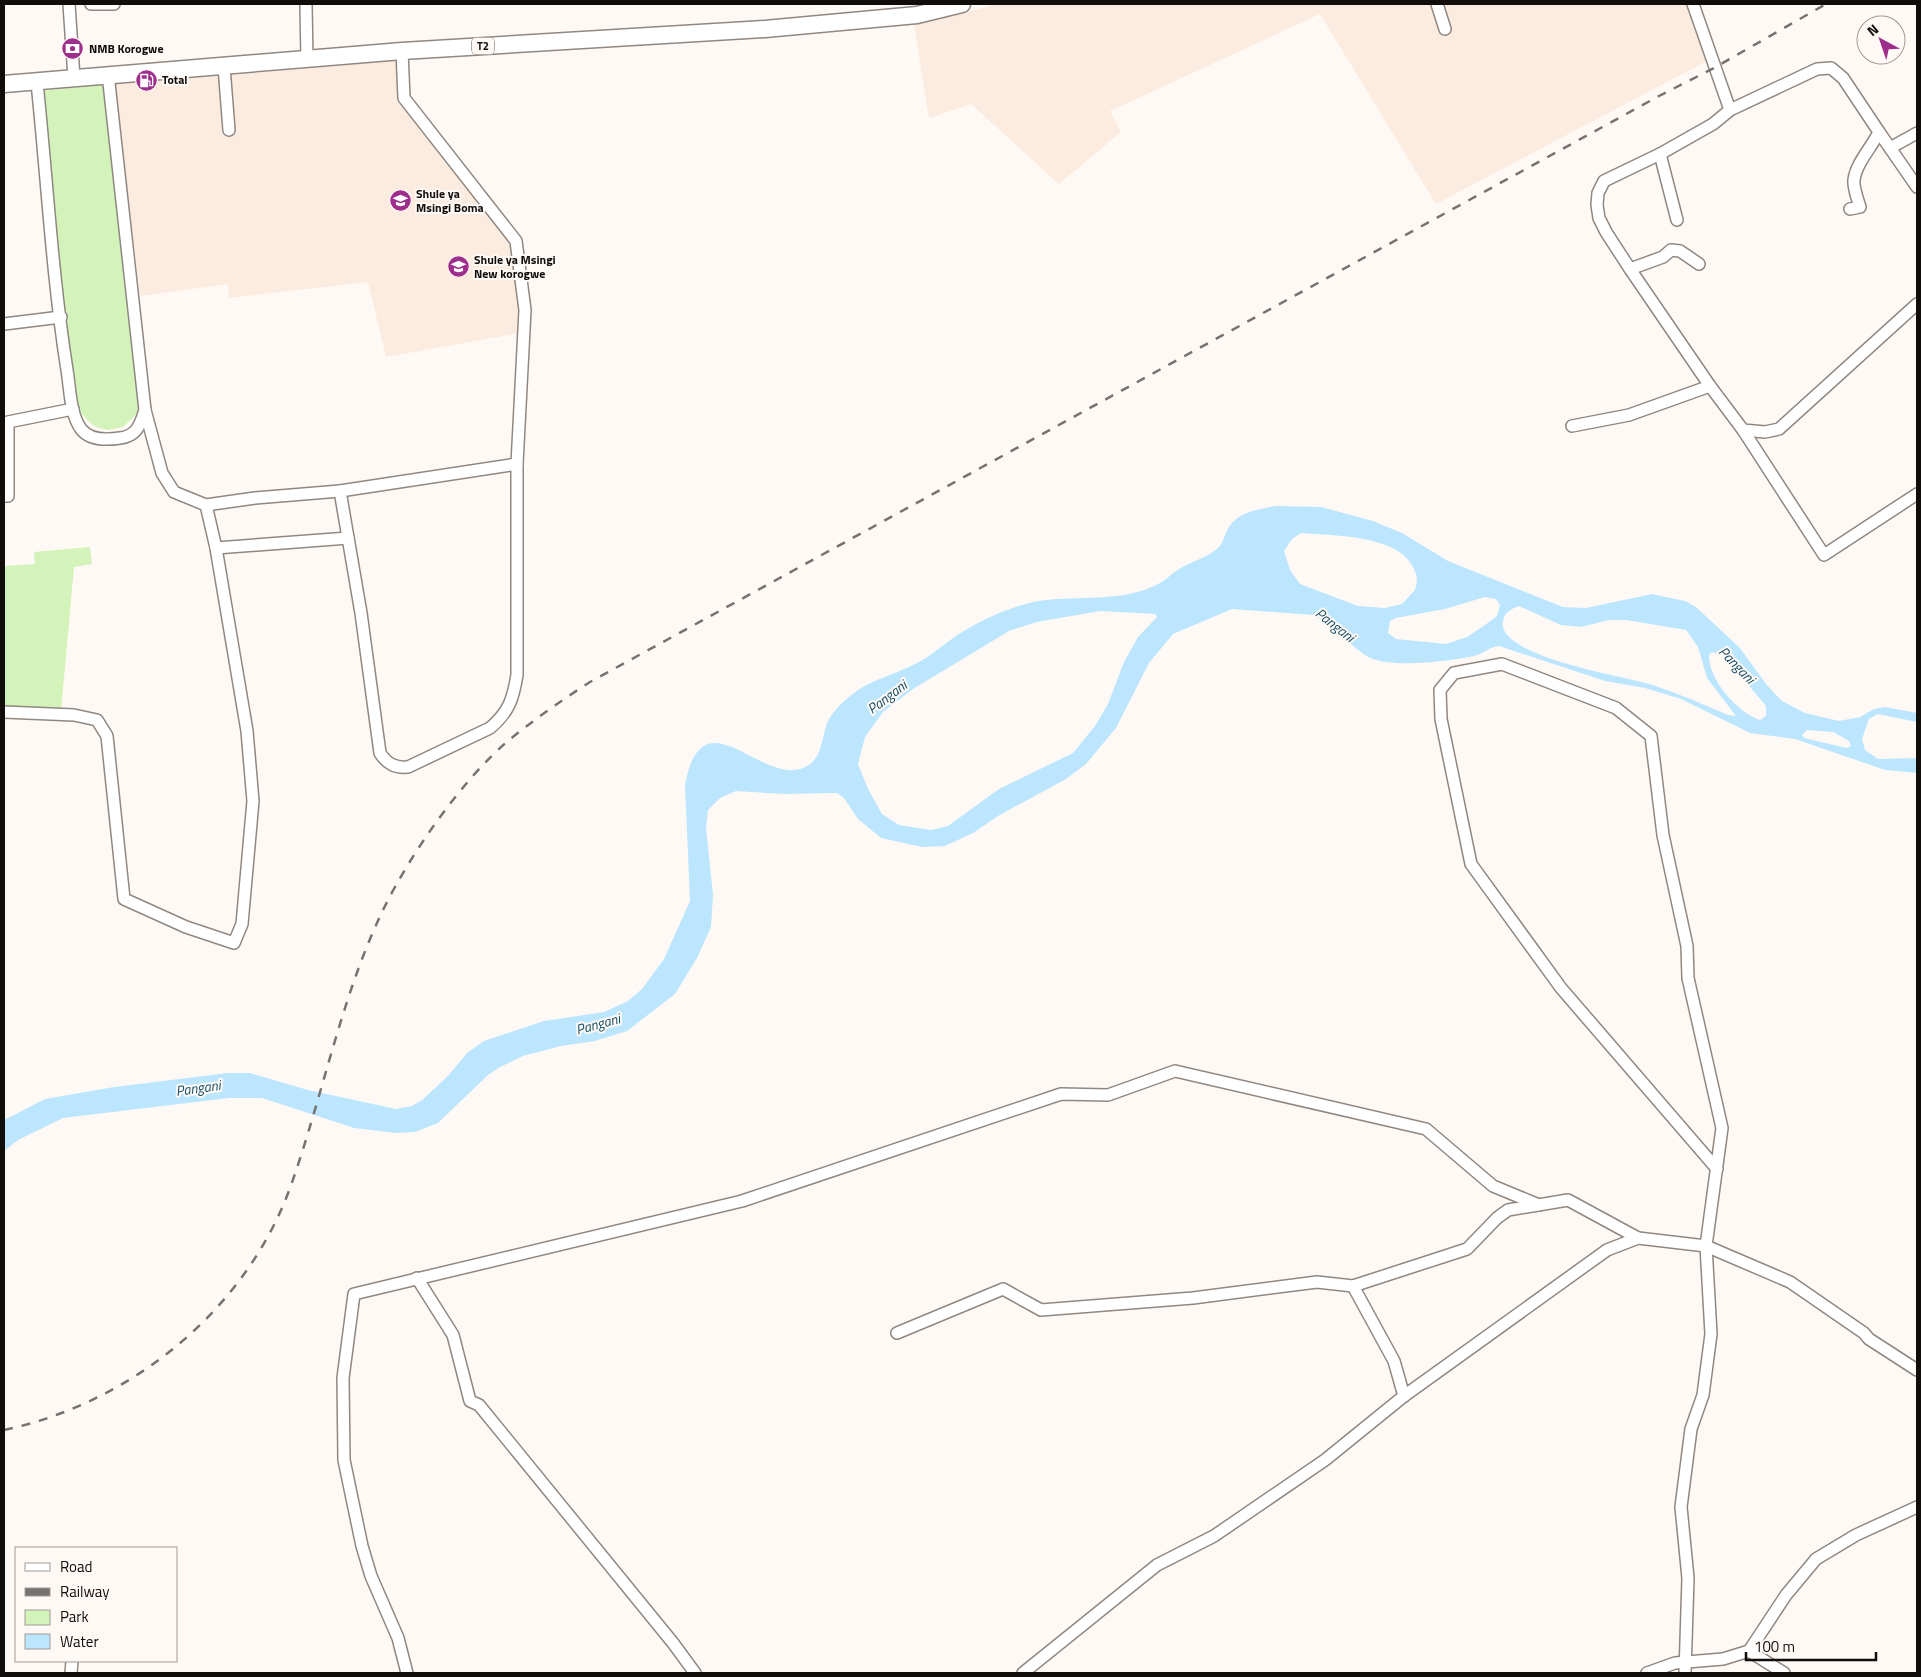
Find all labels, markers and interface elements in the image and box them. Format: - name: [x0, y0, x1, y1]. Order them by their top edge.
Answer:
- north arrow: [1856, 15, 1906, 65]
- text: N: [1862, 18, 1883, 41]
- bank icon: NMB Korogwe: [61, 37, 85, 61]
- road number: T2: [472, 37, 494, 54]
- place label: NMB Korogwe: [89, 39, 164, 58]
- fuel station icon: Total: [134, 68, 158, 92]
- place label: Total: [162, 70, 188, 89]
- place label: Shule ya Msingi Boma: [416, 184, 484, 217]
- school or university icon: Shule ya Msingi Boma: [388, 189, 412, 213]
- place label: Shule ya Msingi New korogwe: [474, 250, 556, 283]
- school or university icon: Shule ya Msingi New korogwe: [446, 255, 470, 279]
- water label: Pangani: [1311, 602, 1361, 648]
- water label: Pangani: [1714, 641, 1762, 690]
- water label: Pangani: [862, 673, 913, 719]
- water label: Pangani: [573, 1007, 624, 1039]
- water label: Pangani: [174, 1074, 224, 1101]
- legend: [15, 1547, 178, 1662]
- text: Road: [60, 1555, 92, 1578]
- text: Railway: [60, 1580, 110, 1603]
- text: Park: [60, 1605, 89, 1628]
- text: Water: [60, 1630, 99, 1653]
- scale bar: [1746, 1630, 1876, 1662]
- text: 100 m: [1754, 1635, 1795, 1658]

